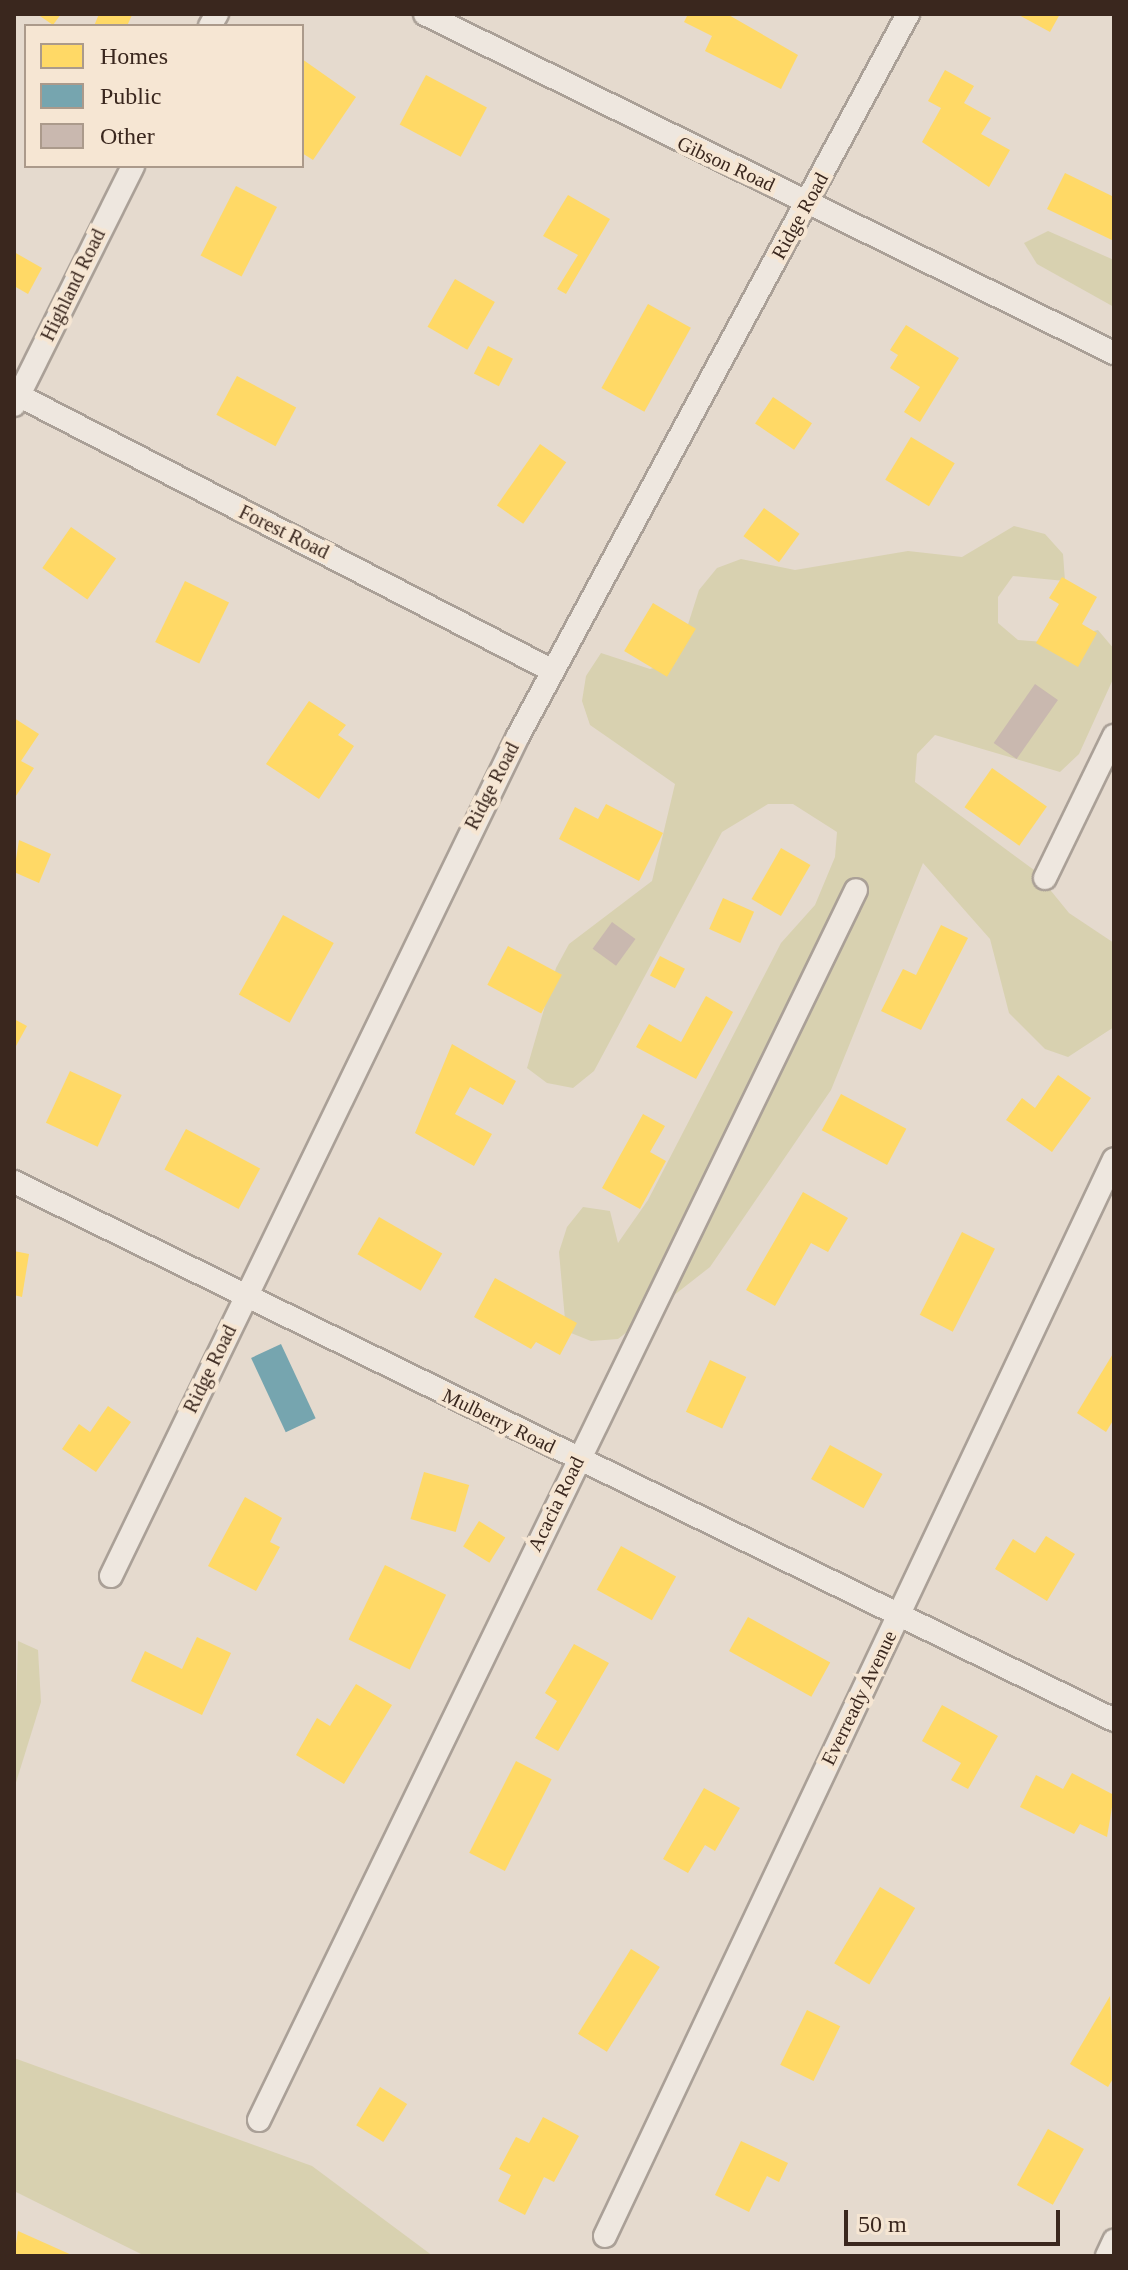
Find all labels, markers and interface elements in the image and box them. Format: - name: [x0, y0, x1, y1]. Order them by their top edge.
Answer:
- legend: [24, 24, 304, 168]
- text: Homes: [100, 43, 168, 69]
- text: Public: [100, 83, 161, 109]
- text: Other: [100, 123, 155, 149]
- street label: Gibson Road: [673, 131, 779, 197]
- street label: Ridge Road: [766, 169, 834, 263]
- street label: Highland Road: [36, 225, 110, 345]
- street label: Forest Road: [235, 500, 333, 564]
- street label: Ridge Road: [460, 738, 524, 834]
- street label: Ridge Road: [178, 1321, 242, 1417]
- street label: Mulberry Road: [439, 1383, 559, 1459]
- street label: Acacia Road: [523, 1453, 589, 1555]
- street label: Everready Avenue: [816, 1626, 902, 1770]
- scale bar: [848, 2194, 1064, 2244]
- text: 50 m: [858, 2211, 907, 2237]

